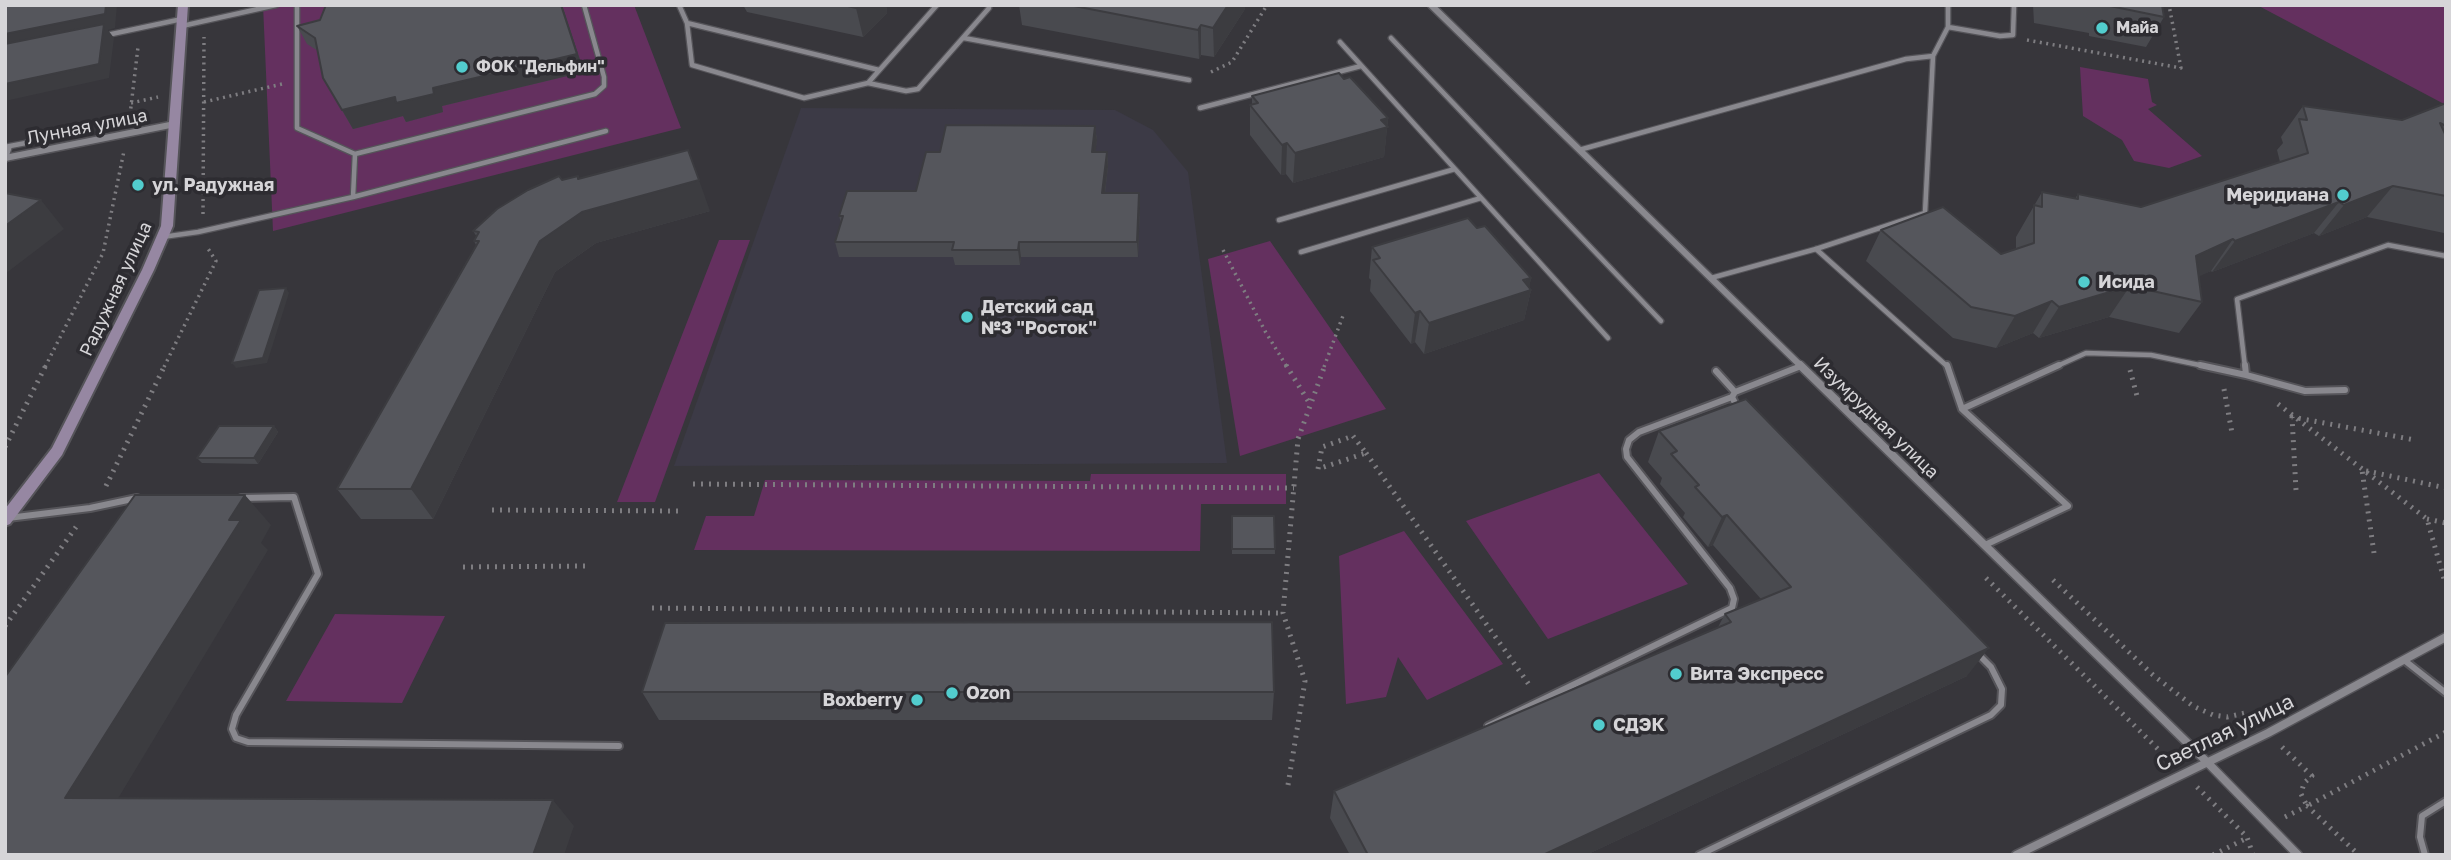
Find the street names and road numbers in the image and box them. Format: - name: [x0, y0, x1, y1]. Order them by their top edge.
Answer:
- street label: Лунная улица: [25, 105, 149, 149]
- street label: Радужная улица: [75, 218, 157, 360]
- street label: Изумрудная улица: [1809, 353, 1943, 483]
- street label: Светлая улица: [2152, 689, 2298, 777]

